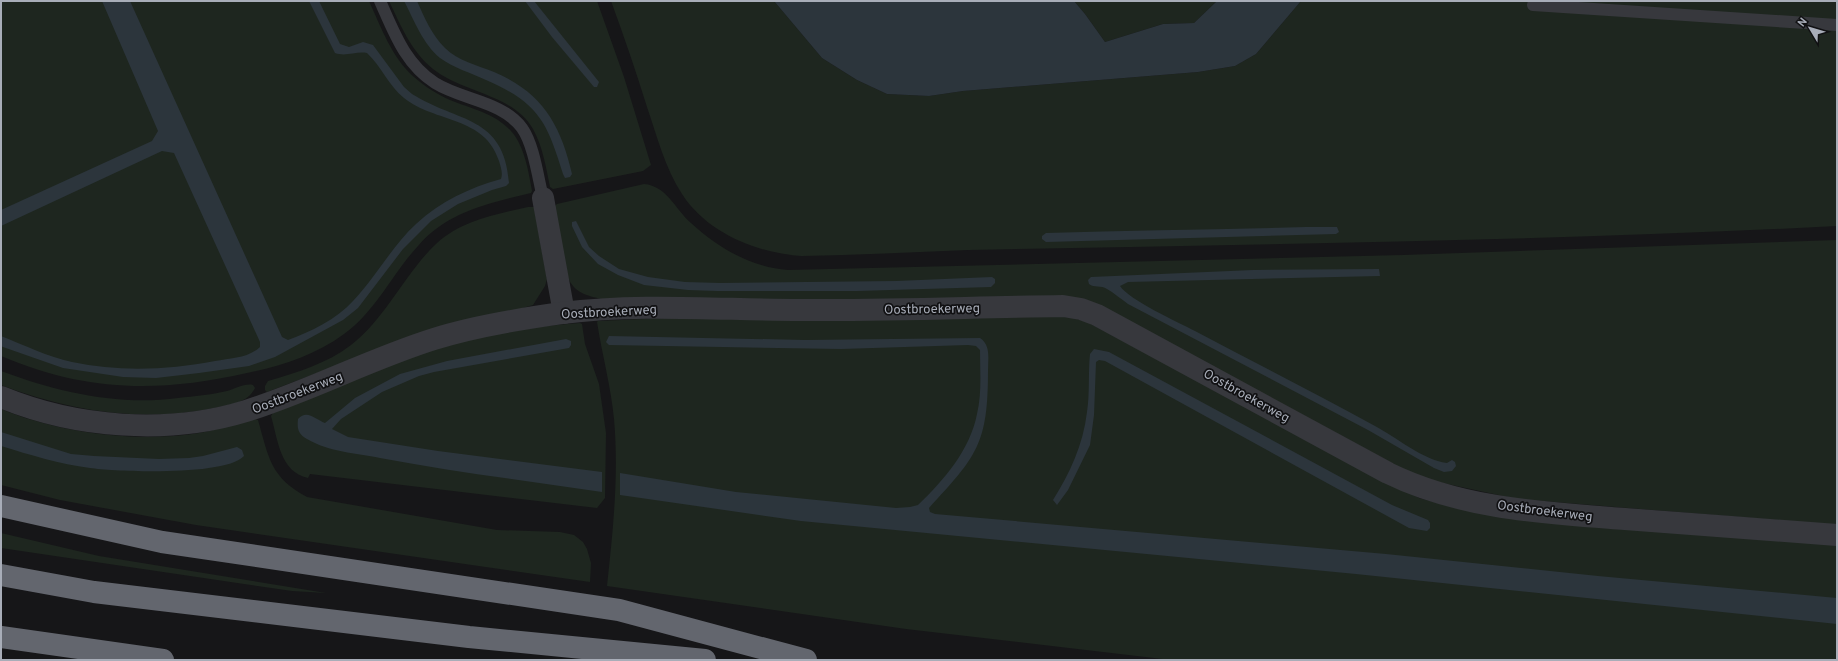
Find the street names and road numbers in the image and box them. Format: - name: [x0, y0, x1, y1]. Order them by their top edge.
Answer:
- street label: Oostbroekerweg: [884, 301, 980, 319]
- street label: Oostbroekerweg: [561, 302, 657, 323]
- street label: Oostbroekerweg: [1200, 366, 1292, 427]
- street label: Oostbroekerweg: [250, 369, 345, 419]
- street label: Oostbroekerweg: [1496, 498, 1593, 526]

